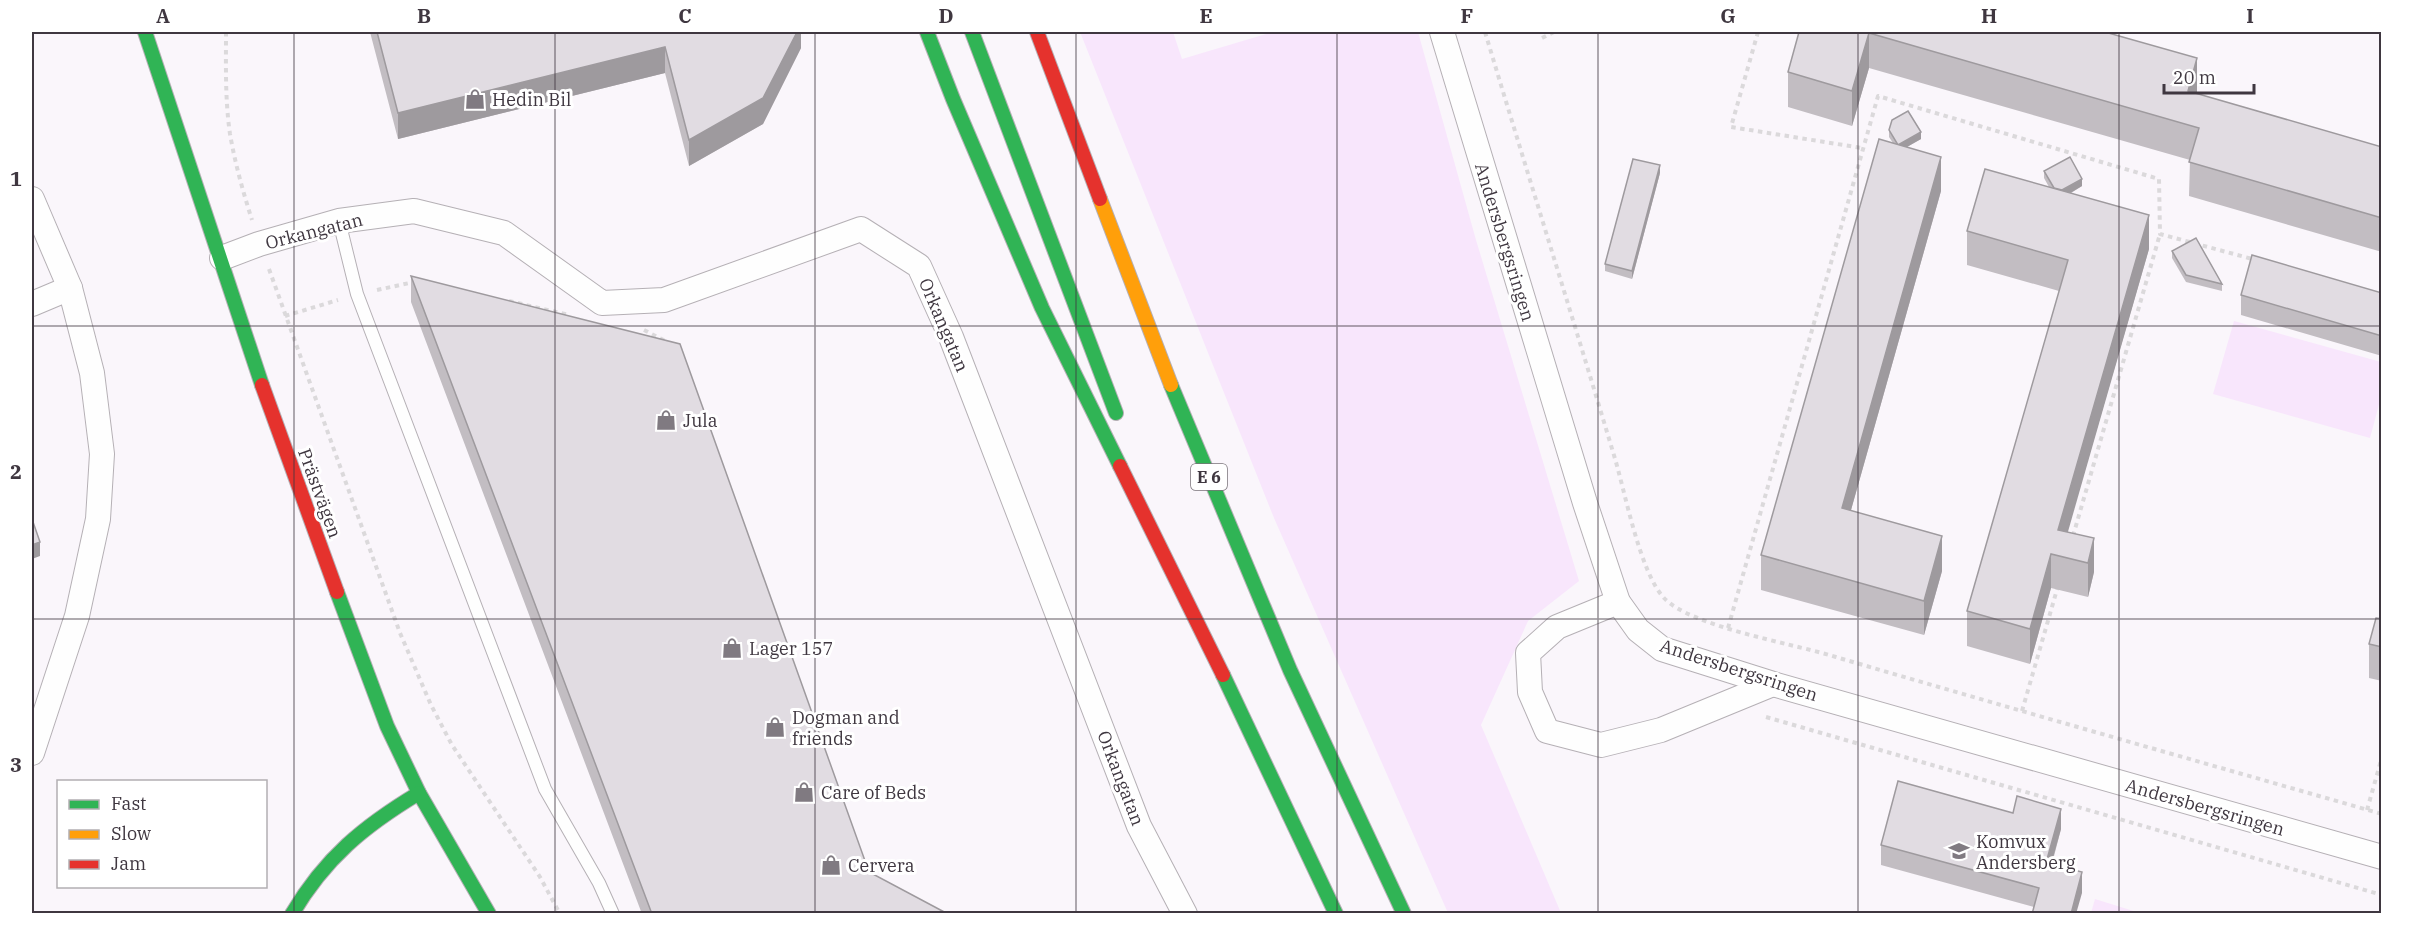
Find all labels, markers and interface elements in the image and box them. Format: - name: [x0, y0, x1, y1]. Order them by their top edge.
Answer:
- text: A: [156, 2, 170, 29]
- text: B: [417, 2, 431, 29]
- text: C: [678, 2, 692, 29]
- text: D: [938, 2, 954, 29]
- text: E: [1199, 2, 1213, 29]
- text: F: [1461, 2, 1473, 29]
- text: G: [1720, 2, 1736, 29]
- text: H: [1981, 2, 1997, 29]
- text: I: [2246, 2, 2254, 29]
- scale bar: [2164, 57, 2254, 95]
- text: 20 m: [2173, 66, 2216, 89]
- shop icon: Hedin Bil: [463, 87, 487, 111]
- place label: Hedin Bil: [492, 88, 571, 111]
- street label: Andersbergsringen: [1470, 160, 1540, 324]
- text: 1: [10, 165, 22, 192]
- street label: Orkangatan: [263, 208, 365, 254]
- street label: Orkangatan: [914, 275, 974, 375]
- shop icon: Jula: [654, 408, 678, 432]
- place label: Jula: [683, 409, 718, 432]
- street label: Prästvägen: [293, 445, 347, 541]
- text: 2: [10, 458, 22, 485]
- road number: E 6: [1191, 464, 1227, 490]
- street label: Andersbergsringen: [1657, 634, 1821, 706]
- shop icon: Lager 157: [720, 636, 744, 660]
- place label: Lager 157: [749, 637, 833, 660]
- place label: Dogman and friends: [792, 706, 900, 750]
- shop icon: Dogman and friends: [763, 715, 787, 739]
- street label: Orkangatan: [1092, 727, 1150, 829]
- text: 3: [10, 751, 22, 778]
- street label: Andersbergsringen: [2123, 773, 2287, 841]
- legend: [57, 780, 267, 888]
- shop icon: Care of Beds: [792, 780, 816, 804]
- place label: Care of Beds: [821, 781, 926, 804]
- text: Fast: [111, 792, 146, 815]
- text: Slow: [111, 822, 151, 845]
- place label: Komvux Andersberg: [1976, 830, 2076, 874]
- school or university icon: Komvux Andersberg: [1947, 839, 1971, 863]
- text: Jam: [111, 852, 146, 875]
- shop icon: Cervera: [819, 853, 843, 877]
- place label: Cervera: [848, 854, 915, 877]

